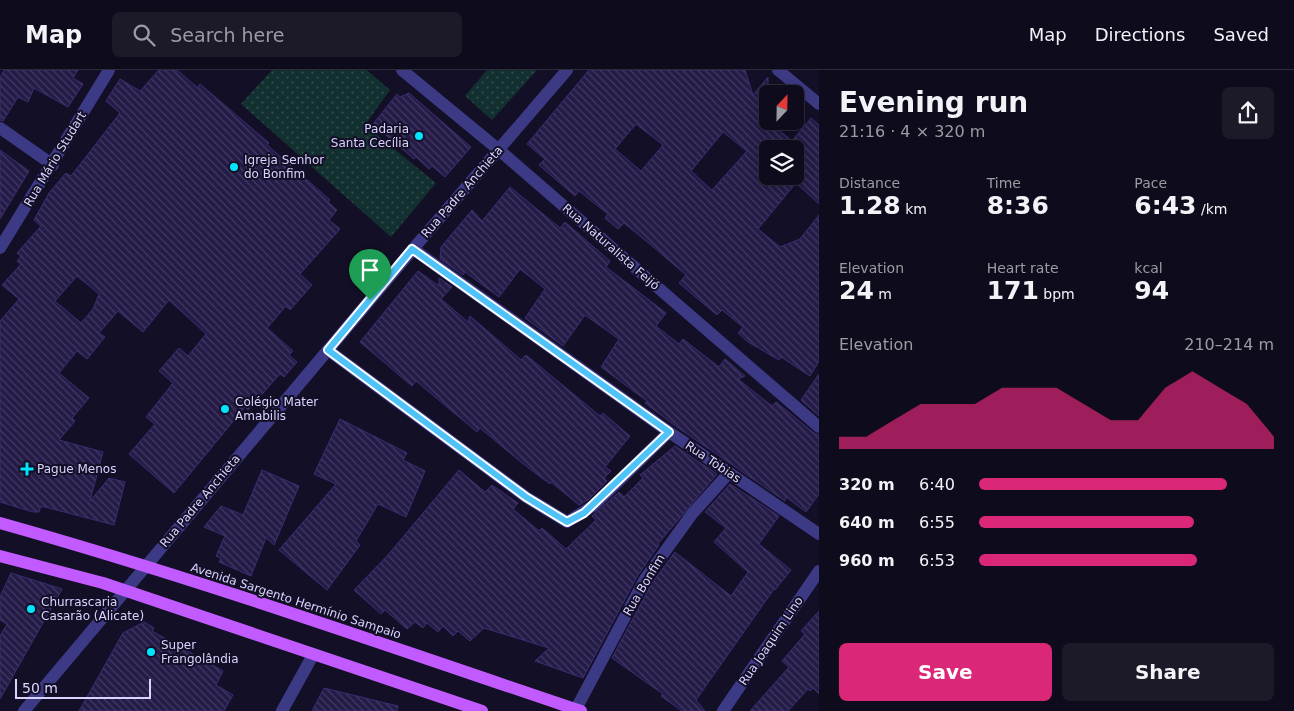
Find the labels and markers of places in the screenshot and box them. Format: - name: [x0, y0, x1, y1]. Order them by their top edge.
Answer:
- place label: Padaria Santa Cecília: [331, 122, 409, 150]
- marker: Padaria Santa Cecília: [413, 130, 425, 142]
- place label: Igreja Senhor do Bonfim: [244, 153, 324, 181]
- marker: Igreja Senhor do Bonfim: [228, 161, 240, 173]
- pin: [349, 249, 391, 300]
- place label: Colégio Mater Amabilis: [235, 395, 318, 423]
- marker: Colégio Mater Amabilis: [219, 403, 231, 415]
- place label: Pague Menos: [37, 462, 116, 476]
- marker: Pague Menos: [21, 463, 33, 475]
- place label: Churrascaria Casarão (Alicate): [41, 595, 144, 623]
- marker: Churrascaria Casarão (Alicate): [25, 603, 37, 615]
- place label: Super Frangolândia: [161, 638, 238, 666]
- marker: Super Frangolândia: [145, 646, 157, 658]

